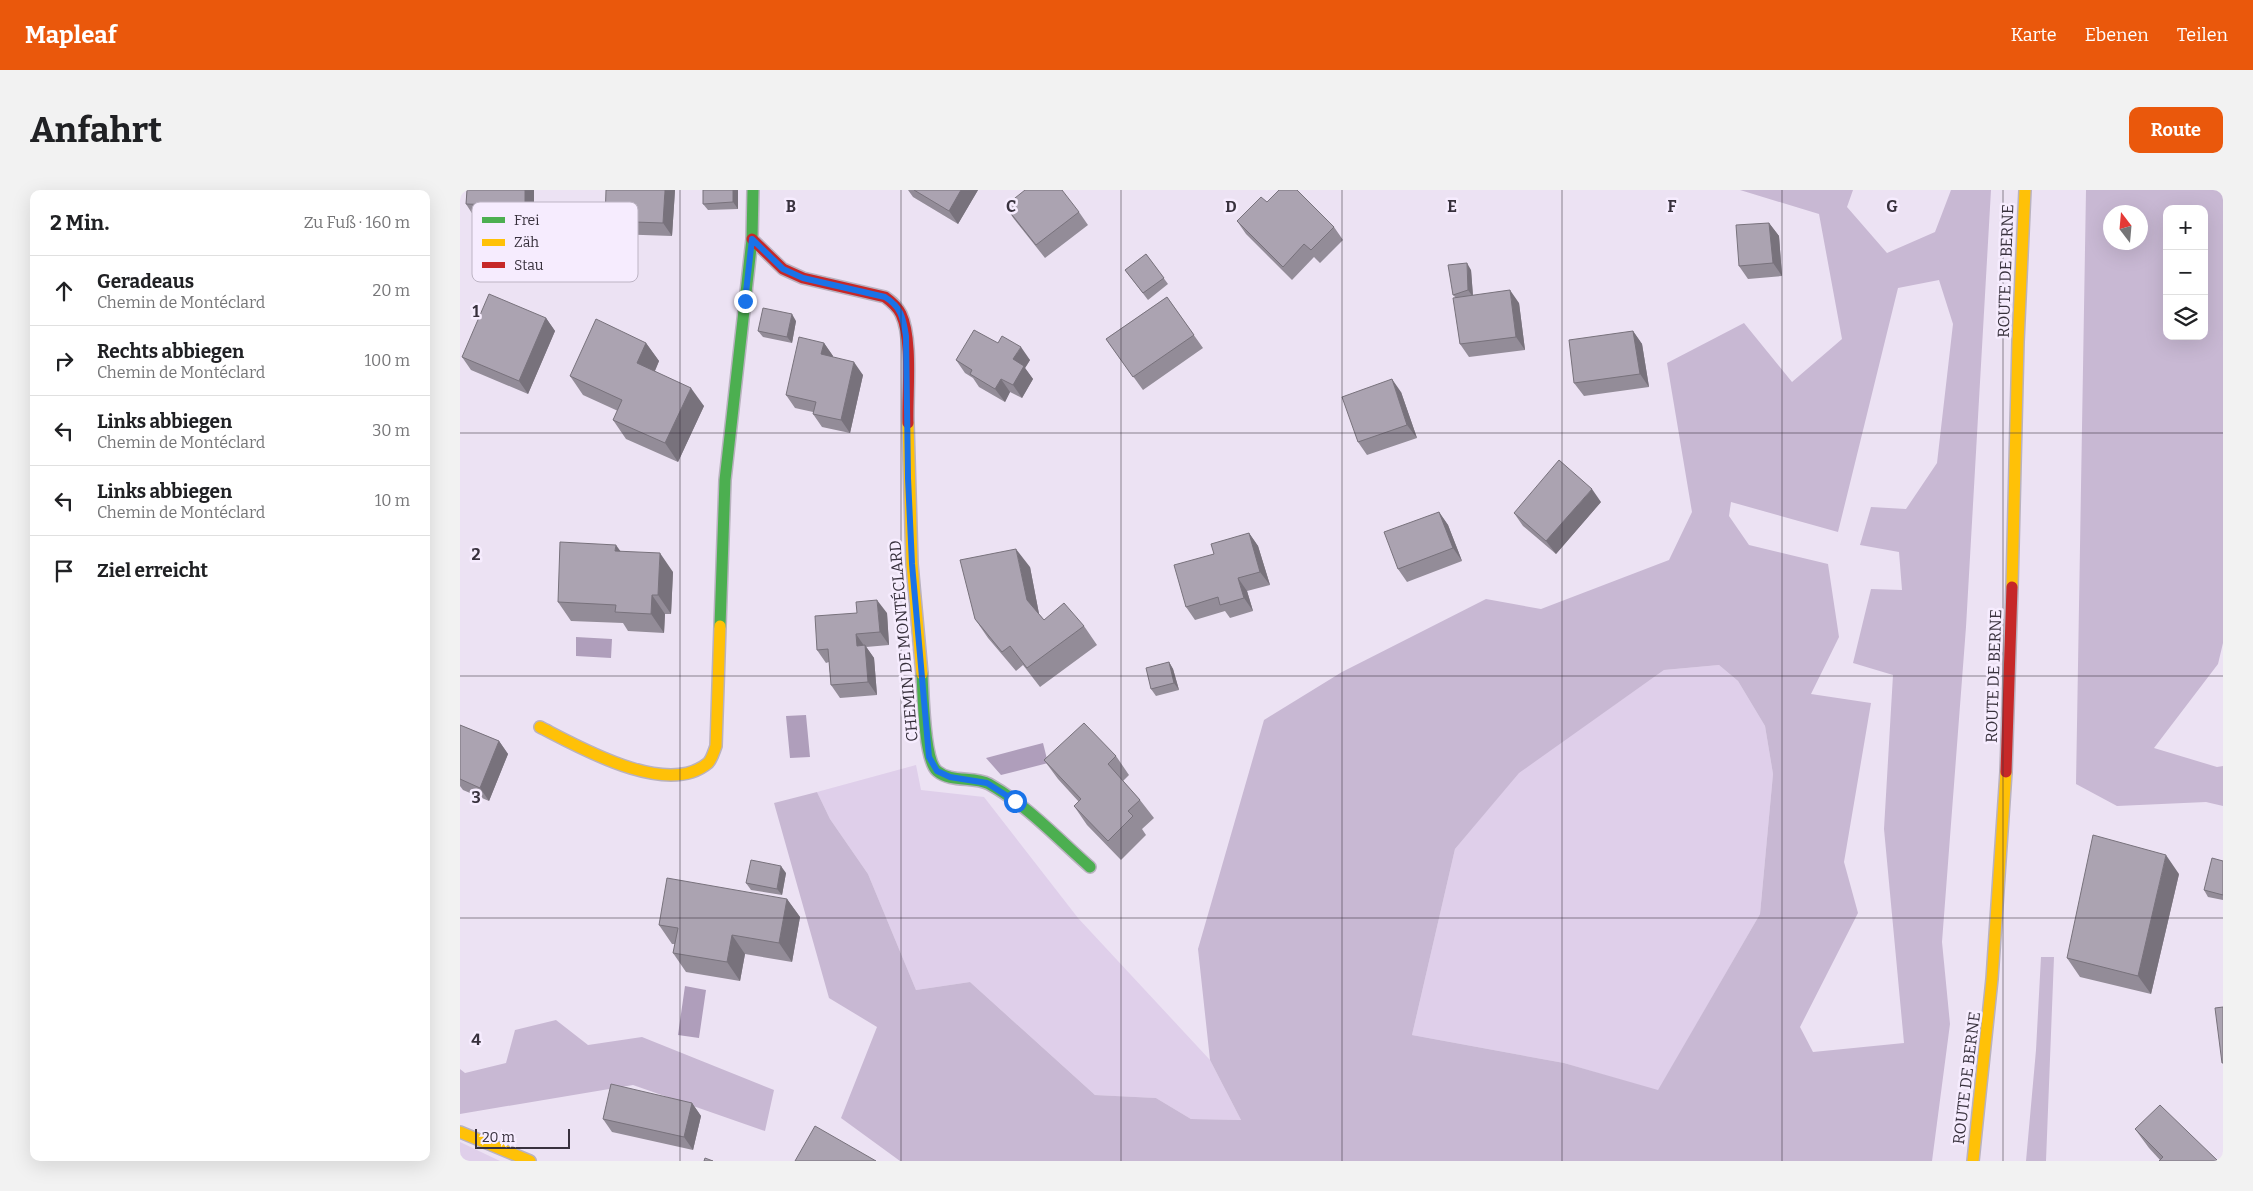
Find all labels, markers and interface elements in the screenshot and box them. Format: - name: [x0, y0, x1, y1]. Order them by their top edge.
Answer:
- text: Mapleaf: [25, 21, 117, 49]
- text: Karte: [2011, 24, 2057, 46]
- text: Ebenen: [2085, 24, 2149, 46]
- text: Teilen: [2177, 24, 2228, 46]
- button: Route: [2129, 107, 2223, 153]
- text: Anfahrt: [30, 109, 162, 151]
- text: B: [786, 197, 796, 216]
- text: C: [1006, 197, 1016, 216]
- text: D: [1225, 197, 1237, 216]
- text: E: [1447, 197, 1457, 216]
- text: F: [1668, 197, 1677, 216]
- text: G: [1886, 197, 1898, 216]
- legend: [472, 202, 638, 282]
- street label: ROUTE DE BERNE: [1994, 204, 2017, 338]
- north arrow: [2103, 205, 2148, 250]
- map controls: [2163, 205, 2208, 340]
- button: +: [2163, 205, 2208, 250]
- text: 2 Min.: [50, 210, 109, 236]
- text: Frei: [514, 212, 539, 229]
- text: Zu Fuß · 160 m: [304, 213, 410, 232]
- text: Zäh: [514, 234, 539, 251]
- button: −: [2163, 250, 2208, 295]
- text: Stau: [514, 257, 544, 274]
- text: Geradeaus: [97, 270, 194, 293]
- icon: ahead: [50, 277, 78, 305]
- text: 20 m: [373, 281, 410, 300]
- route end: [734, 290, 757, 313]
- text: Chemin de Montéclard: [97, 293, 265, 312]
- button: layers: [2163, 295, 2208, 340]
- text: 1: [473, 302, 480, 321]
- text: Rechts abbiegen: [97, 340, 244, 363]
- icon: right: [50, 347, 78, 375]
- text: 100 m: [365, 351, 410, 370]
- text: Chemin de Montéclard: [97, 363, 265, 382]
- text: Links abbiegen: [97, 410, 232, 433]
- icon: left: [50, 417, 78, 445]
- text: 30 m: [372, 421, 410, 440]
- text: Chemin de Montéclard: [97, 433, 265, 452]
- text: Links abbiegen: [97, 480, 232, 503]
- icon: left: [50, 487, 78, 515]
- text: 10 m: [375, 491, 410, 510]
- text: Chemin de Montéclard: [97, 503, 265, 522]
- street label: CHEMIN DE MONTÉCLARD: [884, 539, 922, 743]
- text: 2: [471, 545, 481, 564]
- icon: arrive: [50, 557, 78, 585]
- text: Ziel erreicht: [97, 559, 208, 582]
- street label: ROUTE DE BERNE: [1982, 609, 2005, 743]
- text: 3: [471, 788, 481, 807]
- route start: [1004, 790, 1027, 813]
- street label: ROUTE DE BERNE: [1949, 1011, 1984, 1146]
- text: 4: [471, 1030, 481, 1049]
- scale bar: [475, 1126, 570, 1149]
- text: 20 m: [482, 1129, 515, 1146]

